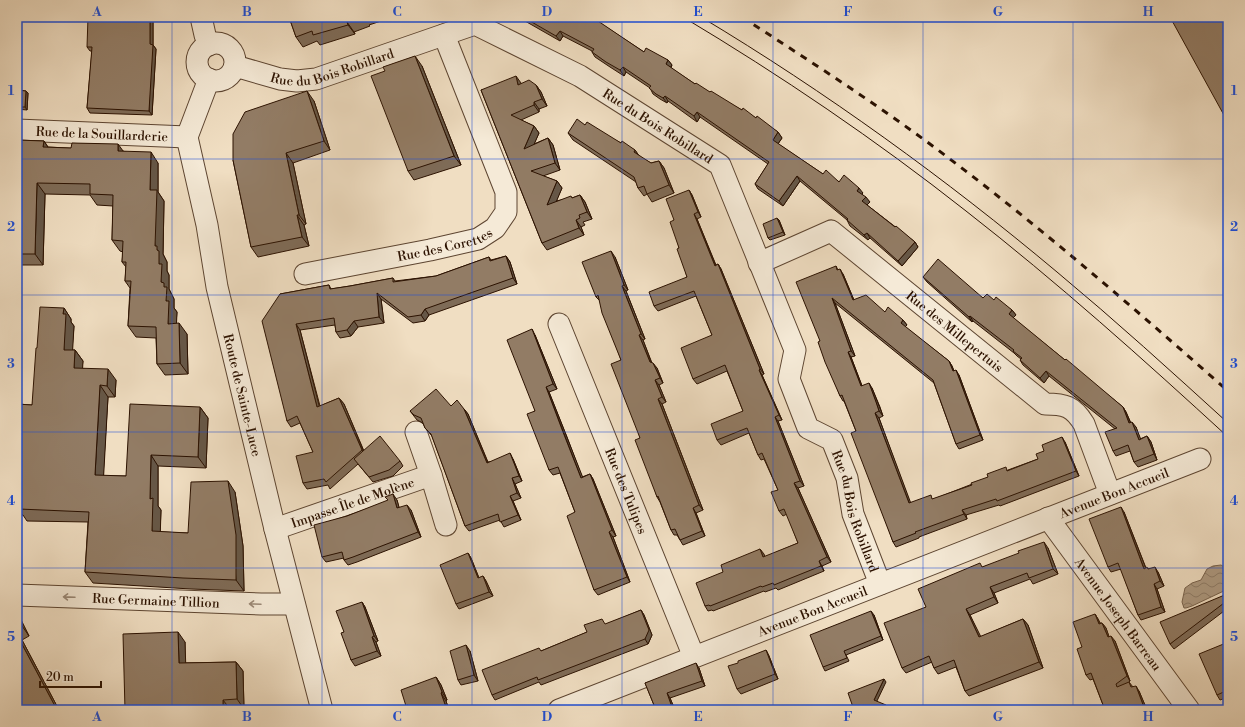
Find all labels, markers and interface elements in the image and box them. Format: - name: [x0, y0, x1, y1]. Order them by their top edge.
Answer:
- text: A: [91, 4, 102, 20]
- text: B: [242, 4, 252, 20]
- text: C: [392, 4, 402, 20]
- text: D: [542, 4, 552, 20]
- text: E: [693, 4, 703, 20]
- text: F: [843, 4, 853, 20]
- text: G: [993, 4, 1004, 20]
- text: H: [1143, 4, 1154, 20]
- street label: Rue du Bois Robillard: [268, 45, 397, 90]
- text: 1: [8, 83, 15, 99]
- text: 1: [1231, 83, 1238, 99]
- street label: Rue du Bois Robillard: [599, 86, 716, 168]
- street label: Rue de la Souillarderie: [35, 124, 169, 145]
- text: 2: [7, 219, 15, 235]
- text: 2: [1230, 219, 1238, 235]
- street label: Rue des Corettes: [396, 225, 496, 265]
- street label: Rue des Millepertuis: [902, 288, 1006, 376]
- street label: Route de Sainte-Luce: [219, 332, 264, 458]
- text: 3: [7, 356, 15, 372]
- text: 3: [1230, 356, 1238, 372]
- street label: Rue des Tulipes: [601, 446, 650, 537]
- street label: Rue du Bois Robillard: [828, 448, 882, 575]
- street label: Avenue Bon Accueil: [1056, 465, 1172, 523]
- street label: Impasse Île de Molène: [289, 474, 417, 532]
- text: 4: [7, 493, 16, 509]
- text: 4: [1230, 493, 1239, 509]
- street label: Avenue Joseph Barreau: [1070, 554, 1165, 675]
- street label: Avenue Bon Accueil: [755, 583, 870, 641]
- street label: Rue Germaine Tillion: [92, 591, 220, 611]
- one-way arrow: [63, 593, 76, 601]
- one-way arrow: [249, 600, 262, 608]
- text: 5: [7, 629, 15, 645]
- text: 5: [1230, 629, 1238, 645]
- scale bar: [40, 663, 101, 689]
- text: 20 m: [46, 670, 74, 685]
- text: A: [91, 709, 102, 725]
- text: B: [242, 709, 252, 725]
- text: C: [392, 709, 402, 725]
- text: D: [542, 709, 552, 725]
- text: E: [693, 709, 703, 725]
- text: F: [843, 709, 853, 725]
- text: G: [993, 709, 1004, 725]
- text: H: [1143, 709, 1154, 725]

